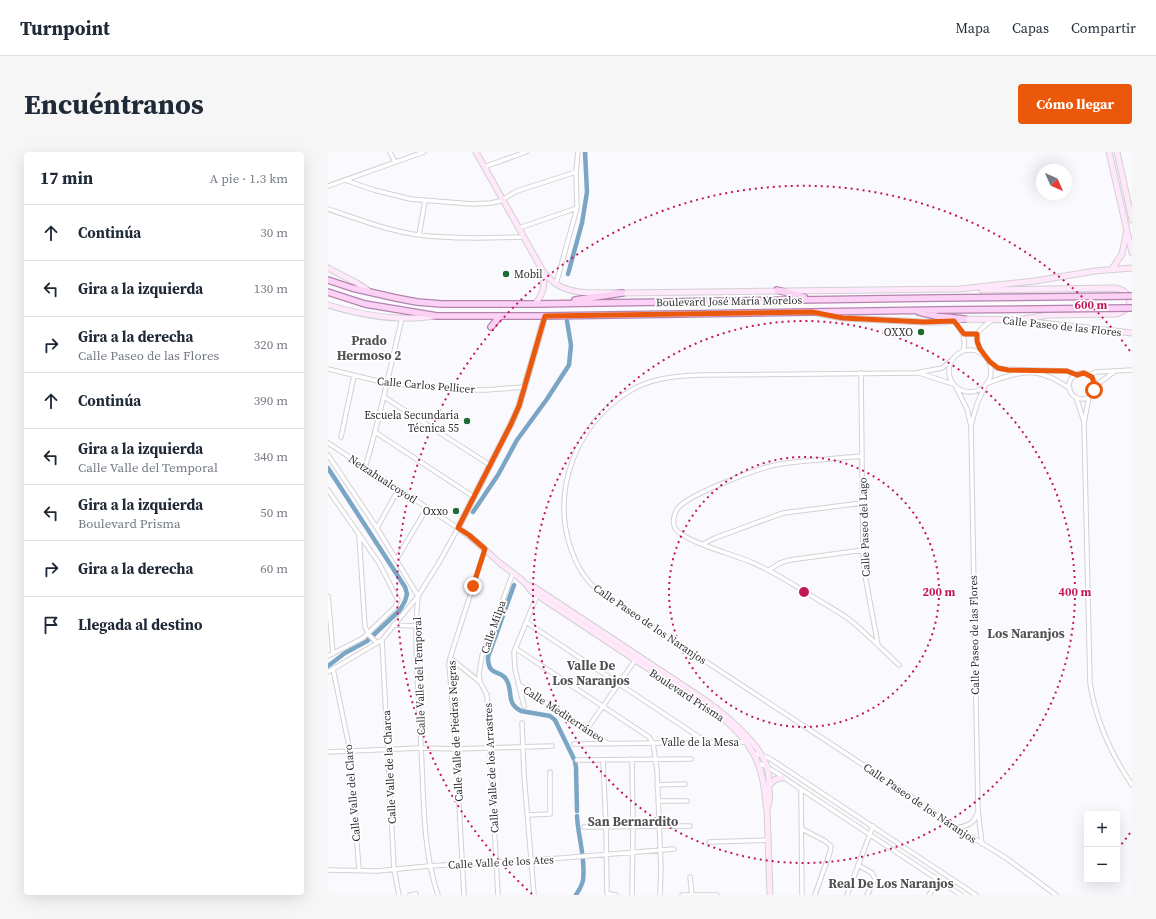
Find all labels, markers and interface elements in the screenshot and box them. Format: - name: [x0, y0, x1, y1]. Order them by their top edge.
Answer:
- text: Turnpoint: [20, 15, 110, 41]
- text: Mapa: [955, 18, 990, 38]
- text: Capas: [1012, 18, 1049, 38]
- text: Compartir: [1071, 18, 1136, 38]
- button: Cómo llegar: [1018, 84, 1132, 124]
- text: Encuéntranos: [24, 85, 204, 123]
- north arrow: [1036, 164, 1072, 200]
- text: 17 min: [40, 166, 93, 190]
- text: A pie · 1.3 km: [210, 170, 288, 187]
- icon: ahead: [40, 222, 62, 244]
- text: Continúa: [78, 222, 141, 243]
- text: 30 m: [260, 224, 288, 241]
- place label: Mobil: [514, 267, 543, 282]
- marker: Mobil: [501, 269, 511, 279]
- icon: left: [40, 278, 62, 300]
- text: Gira a la izquierda: [78, 278, 203, 299]
- text: 130 m: [254, 280, 288, 297]
- street label: Boulevard José María Morelos: [656, 293, 803, 310]
- text: 600 m: [1075, 297, 1108, 313]
- street label: Calle Paseo de las Flores: [1002, 313, 1122, 340]
- place label: OXXO: [884, 325, 913, 340]
- text: Gira a la derecha: [78, 326, 193, 347]
- marker: OXXO: [916, 327, 926, 337]
- district label: Prado Hermoso 2: [337, 332, 401, 364]
- icon: right: [40, 334, 62, 356]
- text: 320 m: [254, 336, 288, 353]
- text: Calle Paseo de las Flores: [78, 347, 219, 364]
- street label: Calle Carlos Pellicer: [376, 374, 476, 397]
- route start: [1085, 381, 1103, 399]
- icon: ahead: [40, 390, 62, 412]
- text: Continúa: [78, 390, 141, 411]
- text: 390 m: [254, 392, 288, 409]
- place label: Escuela Secundaria Técnica 55: [364, 408, 459, 436]
- marker: Escuela Secundaria Técnica 55: [462, 416, 472, 426]
- text: Gira a la izquierda: [78, 438, 203, 459]
- icon: left: [40, 446, 62, 468]
- text: 340 m: [254, 448, 288, 465]
- street label: Netzahualcoyotl: [345, 452, 420, 507]
- text: Calle Valle del Temporal: [78, 459, 218, 476]
- street label: Calle Paseo del Lago: [855, 477, 874, 577]
- text: Gira a la izquierda: [78, 494, 203, 515]
- icon: left: [40, 502, 62, 524]
- text: 50 m: [260, 504, 288, 521]
- place label: Oxxo: [423, 504, 448, 519]
- marker: Oxxo: [451, 506, 461, 516]
- text: Boulevard Prisma: [78, 515, 181, 532]
- icon: right: [40, 558, 62, 580]
- text: Gira a la derecha: [78, 558, 193, 579]
- text: 60 m: [260, 560, 288, 577]
- street label: Calle Paseo de las Flores: [966, 575, 983, 695]
- route end: [464, 577, 482, 595]
- street label: Calle Paseo de los Naranjos: [590, 581, 709, 668]
- text: 200 m: [923, 584, 956, 600]
- text: 400 m: [1059, 584, 1092, 600]
- centre of rings: [797, 585, 811, 599]
- street label: Calle Milpa: [477, 598, 510, 656]
- icon: arrive: [40, 614, 62, 636]
- text: Llegada al destino: [78, 614, 203, 635]
- street label: Calle Valle del Temporal: [410, 617, 429, 735]
- district label: Los Naranjos: [987, 625, 1065, 642]
- district label: Valle De Los Naranjos: [552, 657, 630, 689]
- street label: Calle Valle de Piedras Negras: [444, 660, 467, 802]
- street label: Boulevard Prisma: [646, 665, 728, 726]
- street label: Calle Mediterráneo: [520, 682, 607, 746]
- street label: Calle Valle de los Arrastres: [481, 702, 502, 833]
- street label: Calle Valle de la Charca: [379, 709, 400, 824]
- street label: Valle de la Mesa: [661, 735, 740, 750]
- street label: Calle Valle del Claro: [341, 744, 364, 842]
- street label: Calle Paseo de los Naranjos: [860, 760, 979, 847]
- map controls: [1084, 811, 1120, 883]
- button: +: [1084, 811, 1120, 847]
- district label: San Bernardito: [588, 813, 678, 830]
- button: −: [1084, 847, 1120, 883]
- street label: Calle Valle de los Ates: [448, 852, 555, 873]
- district label: Real De Los Naranjos: [828, 875, 954, 892]

